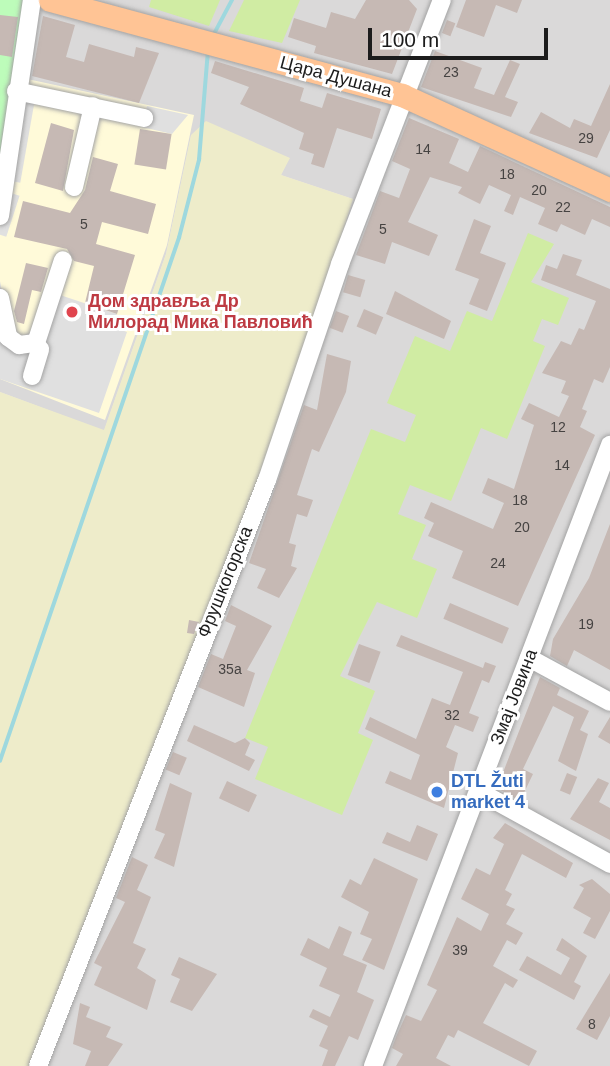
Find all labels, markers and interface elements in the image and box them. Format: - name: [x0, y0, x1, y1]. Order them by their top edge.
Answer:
- scale bar: [372, 14, 552, 58]
- text: 100 m: [381, 28, 439, 51]
- street label: Цара Душана: [278, 52, 394, 102]
- house number: 23: [443, 64, 459, 80]
- house number: 29: [578, 130, 594, 146]
- house number: 14: [415, 141, 431, 157]
- house number: 18: [499, 166, 515, 182]
- house number: 20: [531, 182, 547, 198]
- house number: 22: [555, 199, 571, 215]
- house number: 5: [80, 216, 88, 232]
- house number: 5: [379, 221, 387, 237]
- place label: Дом здравља Др Милорад Мика Павловић: [88, 291, 313, 334]
- marker: Дом здравља Др Милорад Мика Павловић: [62, 302, 82, 322]
- house number: 12: [550, 419, 566, 435]
- house number: 14: [554, 457, 570, 473]
- house number: 18: [512, 492, 528, 508]
- house number: 20: [514, 519, 530, 535]
- street label: Фрушкогорска: [193, 523, 257, 641]
- house number: 24: [490, 555, 506, 571]
- house number: 19: [578, 616, 594, 632]
- street label: Змај Јовина: [486, 646, 542, 748]
- house number: 35a: [218, 661, 242, 677]
- house number: 32: [444, 707, 460, 723]
- place label: DTL Žuti market 4: [451, 771, 525, 814]
- marker: DTL Žuti market 4: [429, 784, 445, 800]
- house number: 39: [452, 942, 468, 958]
- house number: 8: [588, 1016, 596, 1032]

